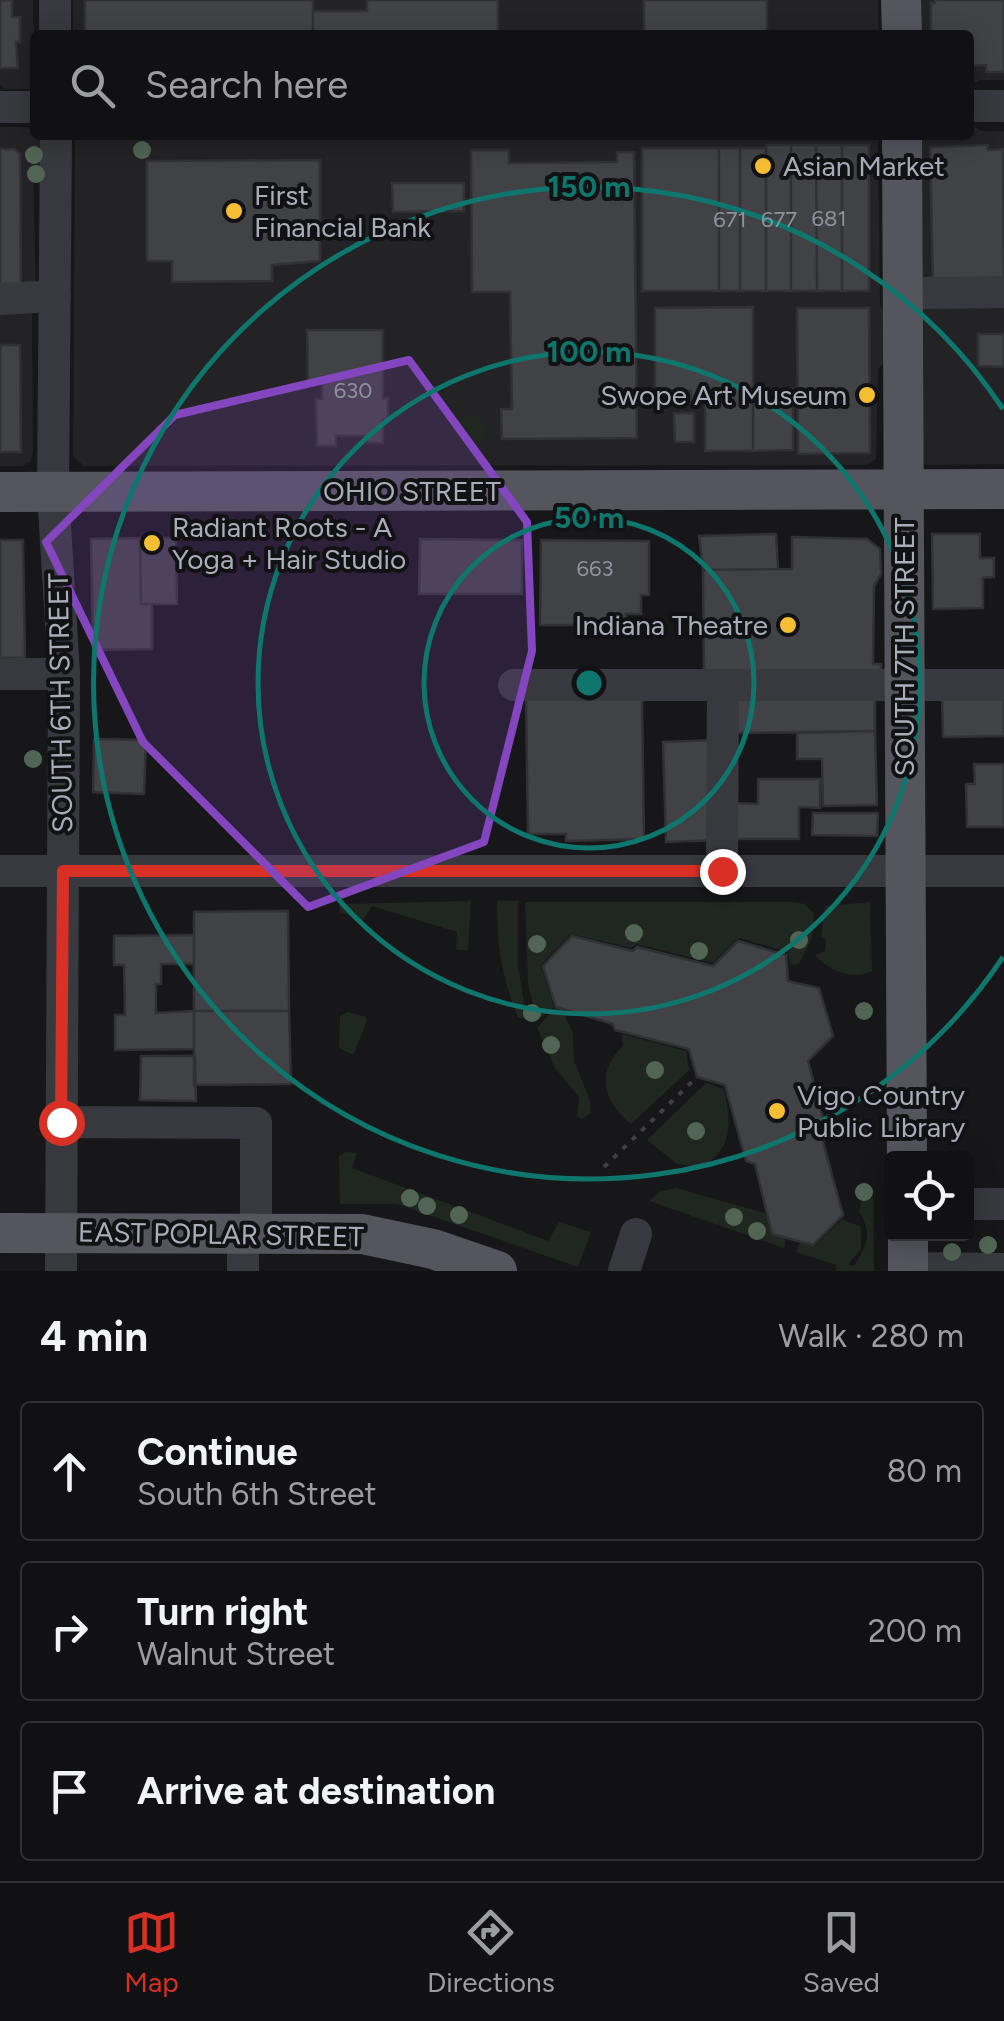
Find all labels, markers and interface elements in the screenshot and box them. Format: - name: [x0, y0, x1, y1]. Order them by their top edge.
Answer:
- search box: [30, 30, 974, 140]
- icon: search: [65, 58, 120, 113]
- text: Search here: [145, 62, 348, 108]
- place label: Asian Market: [783, 149, 945, 183]
- marker: Asian Market: [752, 155, 774, 177]
- text: 150 m: [548, 168, 630, 205]
- place label: First Financial Bank: [254, 178, 431, 244]
- marker: First Financial Bank: [223, 200, 245, 222]
- house number: 681: [811, 205, 847, 232]
- house number: 671: [713, 206, 747, 233]
- house number: 677: [761, 206, 797, 233]
- text: 100 m: [547, 333, 631, 370]
- house number: 630: [334, 377, 372, 404]
- place label: Swope Art Museum: [600, 378, 847, 412]
- marker: Swope Art Museum: [856, 384, 878, 406]
- street label: OHIO STREET: [323, 474, 501, 508]
- text: 50 m: [554, 499, 624, 536]
- place label: Radiant Roots - A Yoga + Hair Studio: [172, 510, 406, 576]
- street label: SOUTH 7TH STREET: [887, 517, 921, 777]
- marker: Radiant Roots - A Yoga + Hair Studio: [141, 532, 163, 554]
- house number: 663: [577, 555, 613, 582]
- street label: SOUTH 6TH STREET: [41, 572, 79, 833]
- place label: Indiana Theatre: [575, 608, 768, 642]
- marker: Indiana Theatre: [777, 614, 799, 636]
- centre of rings: [571, 665, 607, 701]
- route end: [700, 849, 746, 895]
- place label: Vigo Country Public Library: [797, 1078, 966, 1144]
- route start: [39, 1100, 85, 1146]
- marker: Vigo Country Public Library: [766, 1100, 788, 1122]
- map controls: [884, 1151, 974, 1241]
- button: locate: [884, 1151, 974, 1241]
- street label: EAST POPLAR STREET: [78, 1215, 365, 1254]
- text: 4 min: [40, 1311, 148, 1362]
- text: Walk · 280 m: [779, 1317, 964, 1355]
- text: Continue: [137, 1429, 298, 1475]
- icon: ahead: [42, 1444, 97, 1499]
- text: 80 m: [887, 1452, 962, 1490]
- text: South 6th Street: [137, 1475, 377, 1513]
- text: Turn right: [137, 1589, 309, 1635]
- icon: right: [42, 1604, 97, 1659]
- text: 200 m: [868, 1612, 962, 1650]
- text: Walnut Street: [137, 1635, 335, 1673]
- icon: arrive: [42, 1764, 97, 1819]
- text: Arrive at destination: [137, 1768, 495, 1814]
- tab: Map: [124, 1905, 179, 1999]
- tab: Directions: [427, 1905, 555, 1999]
- tab: Saved: [803, 1905, 880, 1999]

